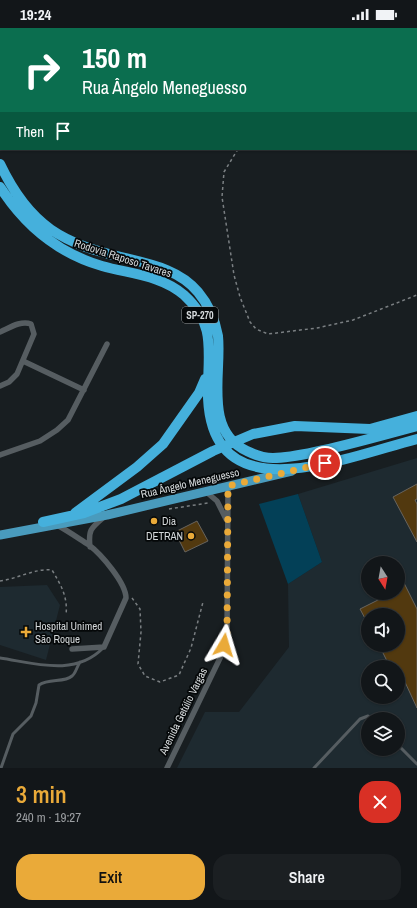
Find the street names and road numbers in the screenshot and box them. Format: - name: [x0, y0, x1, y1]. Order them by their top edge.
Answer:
- street label: Rodovia Raposo Tavares: [73, 236, 174, 280]
- road number: SP-270: [182, 307, 218, 323]
- street label: Rua Ângelo Meneguesso: [139, 465, 241, 501]
- street label: Avenida Getúlio Vargas: [155, 665, 210, 758]

